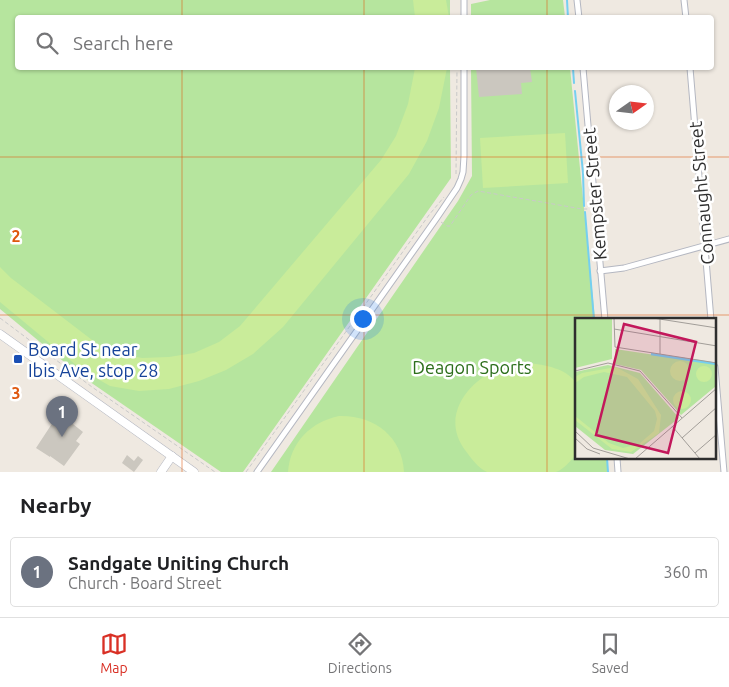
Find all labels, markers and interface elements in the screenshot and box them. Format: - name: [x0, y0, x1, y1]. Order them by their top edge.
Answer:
- search box: [15, 15, 714, 70]
- icon: search: [33, 29, 61, 57]
- text: Search here: [73, 32, 173, 54]
- north arrow: [609, 85, 654, 130]
- street label: Connaught Street: [685, 121, 717, 265]
- street label: Kempster Street: [578, 127, 610, 261]
- text: 2: [11, 227, 21, 245]
- your location: [350, 306, 376, 332]
- inset map: [575, 318, 716, 460]
- place label: Board St near Ibis Ave, stop 28: [28, 339, 158, 380]
- marker: Board St near Ibis Ave, stop 28: [12, 353, 24, 365]
- park label: Deagon Sports: [412, 357, 532, 377]
- text: 3: [11, 384, 21, 402]
- pin: 1: [46, 396, 78, 437]
- text: Nearby: [20, 493, 91, 517]
- text: Sandgate Uniting Church: [68, 552, 289, 574]
- text: 1: [32, 563, 42, 581]
- text: 360 m: [663, 563, 708, 581]
- text: Church · Board Street: [68, 574, 221, 592]
- tab: Map: [100, 630, 128, 676]
- tab: Directions: [328, 630, 392, 676]
- tab: Saved: [592, 630, 629, 676]

